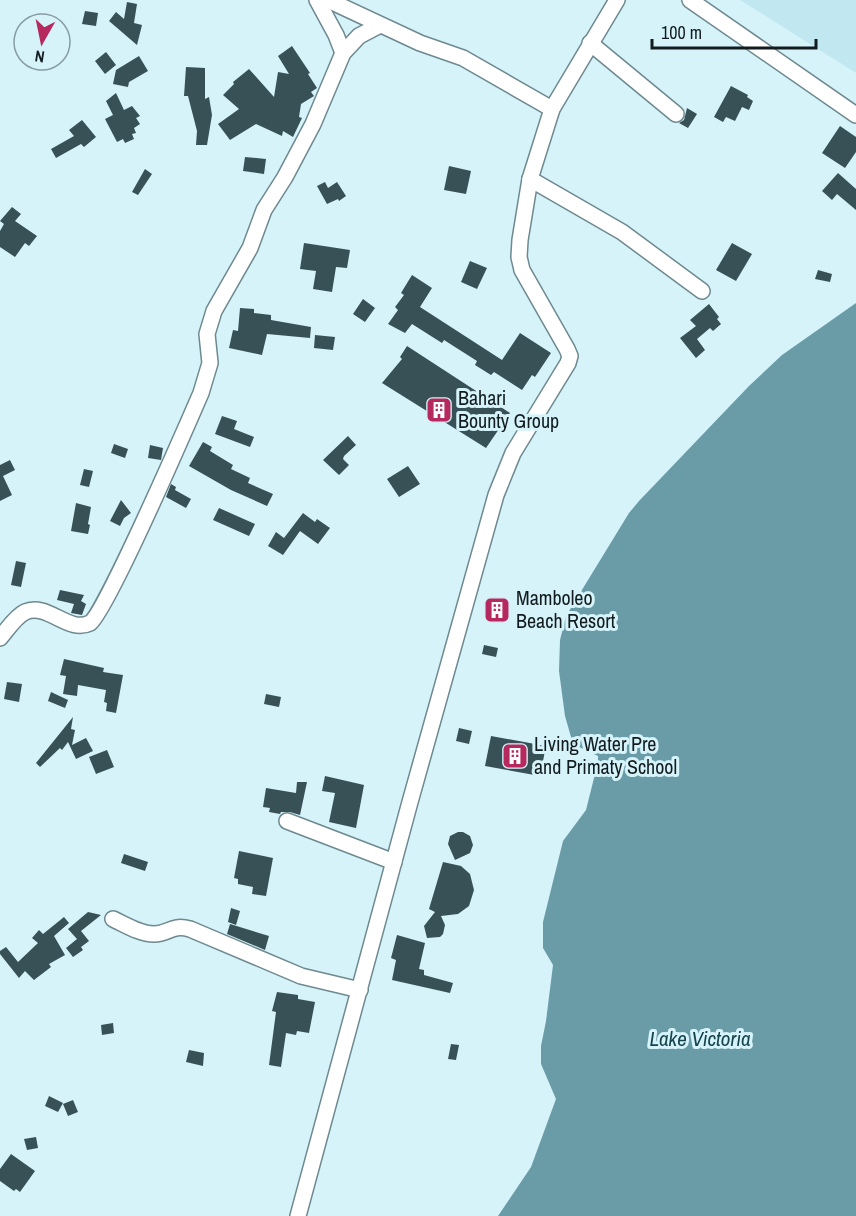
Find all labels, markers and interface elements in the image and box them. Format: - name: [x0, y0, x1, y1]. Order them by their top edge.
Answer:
- north arrow: [12, 12, 72, 72]
- scale bar: [652, 12, 816, 50]
- text: 100 m: [661, 20, 702, 45]
- text: N: [33, 45, 46, 68]
- place label: Bahari Bounty Group: [458, 384, 559, 434]
- building icon: Bahari Bounty Group: [424, 395, 454, 425]
- place label: Mamboleo Beach Resort: [516, 584, 616, 634]
- building icon: Mamboleo Beach Resort: [482, 595, 512, 625]
- place label: Living Water Pre and Primaty School: [534, 730, 677, 780]
- building icon: Living Water Pre and Primaty School: [500, 741, 530, 771]
- water label: Lake Victoria: [649, 1024, 751, 1053]

